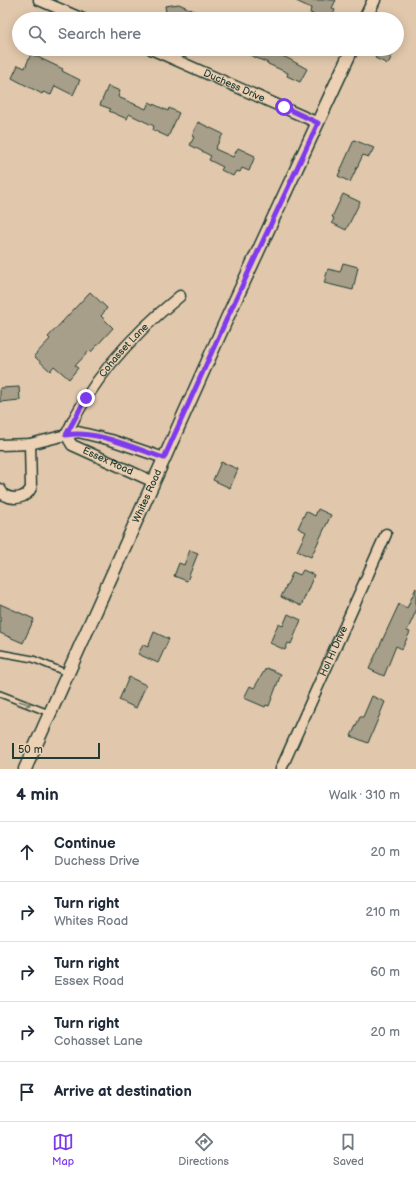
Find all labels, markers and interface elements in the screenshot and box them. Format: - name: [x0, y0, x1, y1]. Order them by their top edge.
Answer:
- search box: [12, 12, 404, 56]
- icon: search: [26, 23, 48, 45]
- text: Search here: [58, 25, 141, 44]
- street label: Duchess Drive: [202, 67, 267, 105]
- route start: [275, 98, 293, 116]
- street label: Cohasset Lane: [97, 321, 151, 380]
- route end: [77, 389, 95, 407]
- street label: Essex Road: [81, 445, 135, 478]
- street label: Whites Road: [130, 467, 165, 525]
- street label: Hol Hi Drive: [317, 624, 350, 678]
- one-way arrow: [18, 700, 31, 707]
- scale bar: [12, 741, 100, 760]
- text: 50 m: [18, 743, 43, 756]
- text: 4 min: [16, 785, 59, 805]
- text: Walk · 310 m: [329, 787, 400, 803]
- text: Continue: [54, 834, 116, 853]
- icon: ahead: [16, 841, 38, 863]
- text: 20 m: [370, 844, 400, 860]
- text: Duchess Drive: [54, 853, 139, 869]
- text: Turn right: [54, 894, 119, 913]
- icon: right: [16, 901, 38, 923]
- text: 210 m: [366, 904, 400, 920]
- text: Whites Road: [54, 913, 128, 929]
- text: Turn right: [54, 954, 119, 973]
- icon: right: [16, 961, 38, 983]
- text: 60 m: [370, 964, 400, 980]
- text: Essex Road: [54, 973, 124, 989]
- text: Turn right: [54, 1014, 119, 1033]
- icon: right: [16, 1021, 38, 1043]
- text: 20 m: [370, 1024, 400, 1040]
- text: Cohasset Lane: [54, 1033, 143, 1049]
- icon: arrive: [16, 1081, 38, 1103]
- text: Arrive at destination: [54, 1082, 192, 1101]
- tab: Map: [52, 1131, 74, 1168]
- tab: Directions: [178, 1131, 229, 1168]
- tab: Saved: [333, 1131, 364, 1168]

